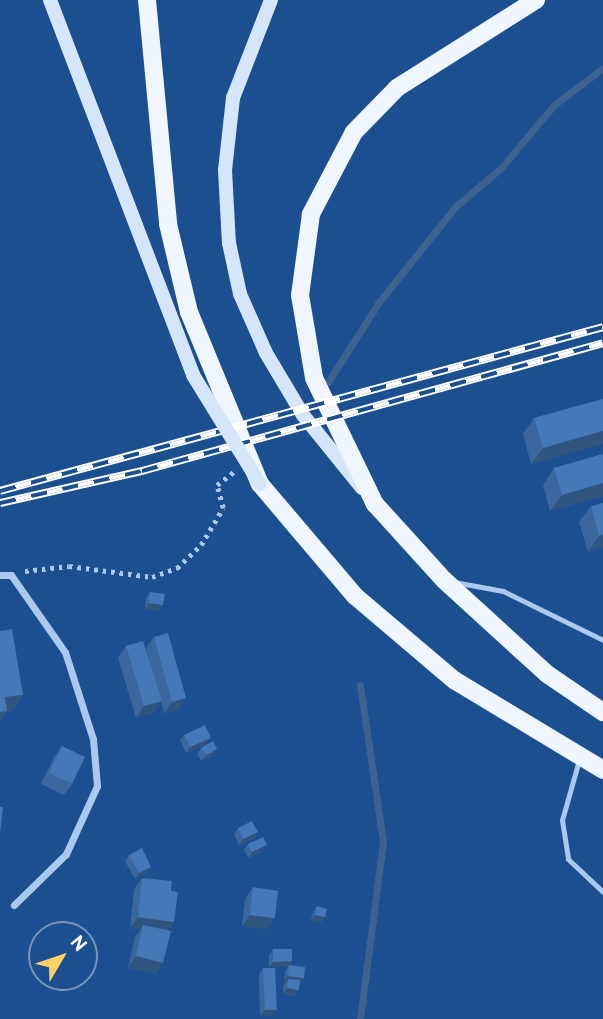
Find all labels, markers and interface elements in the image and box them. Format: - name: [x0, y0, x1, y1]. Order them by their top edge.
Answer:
- north arrow: [28, 921, 98, 991]
- text: N: [64, 931, 91, 957]

